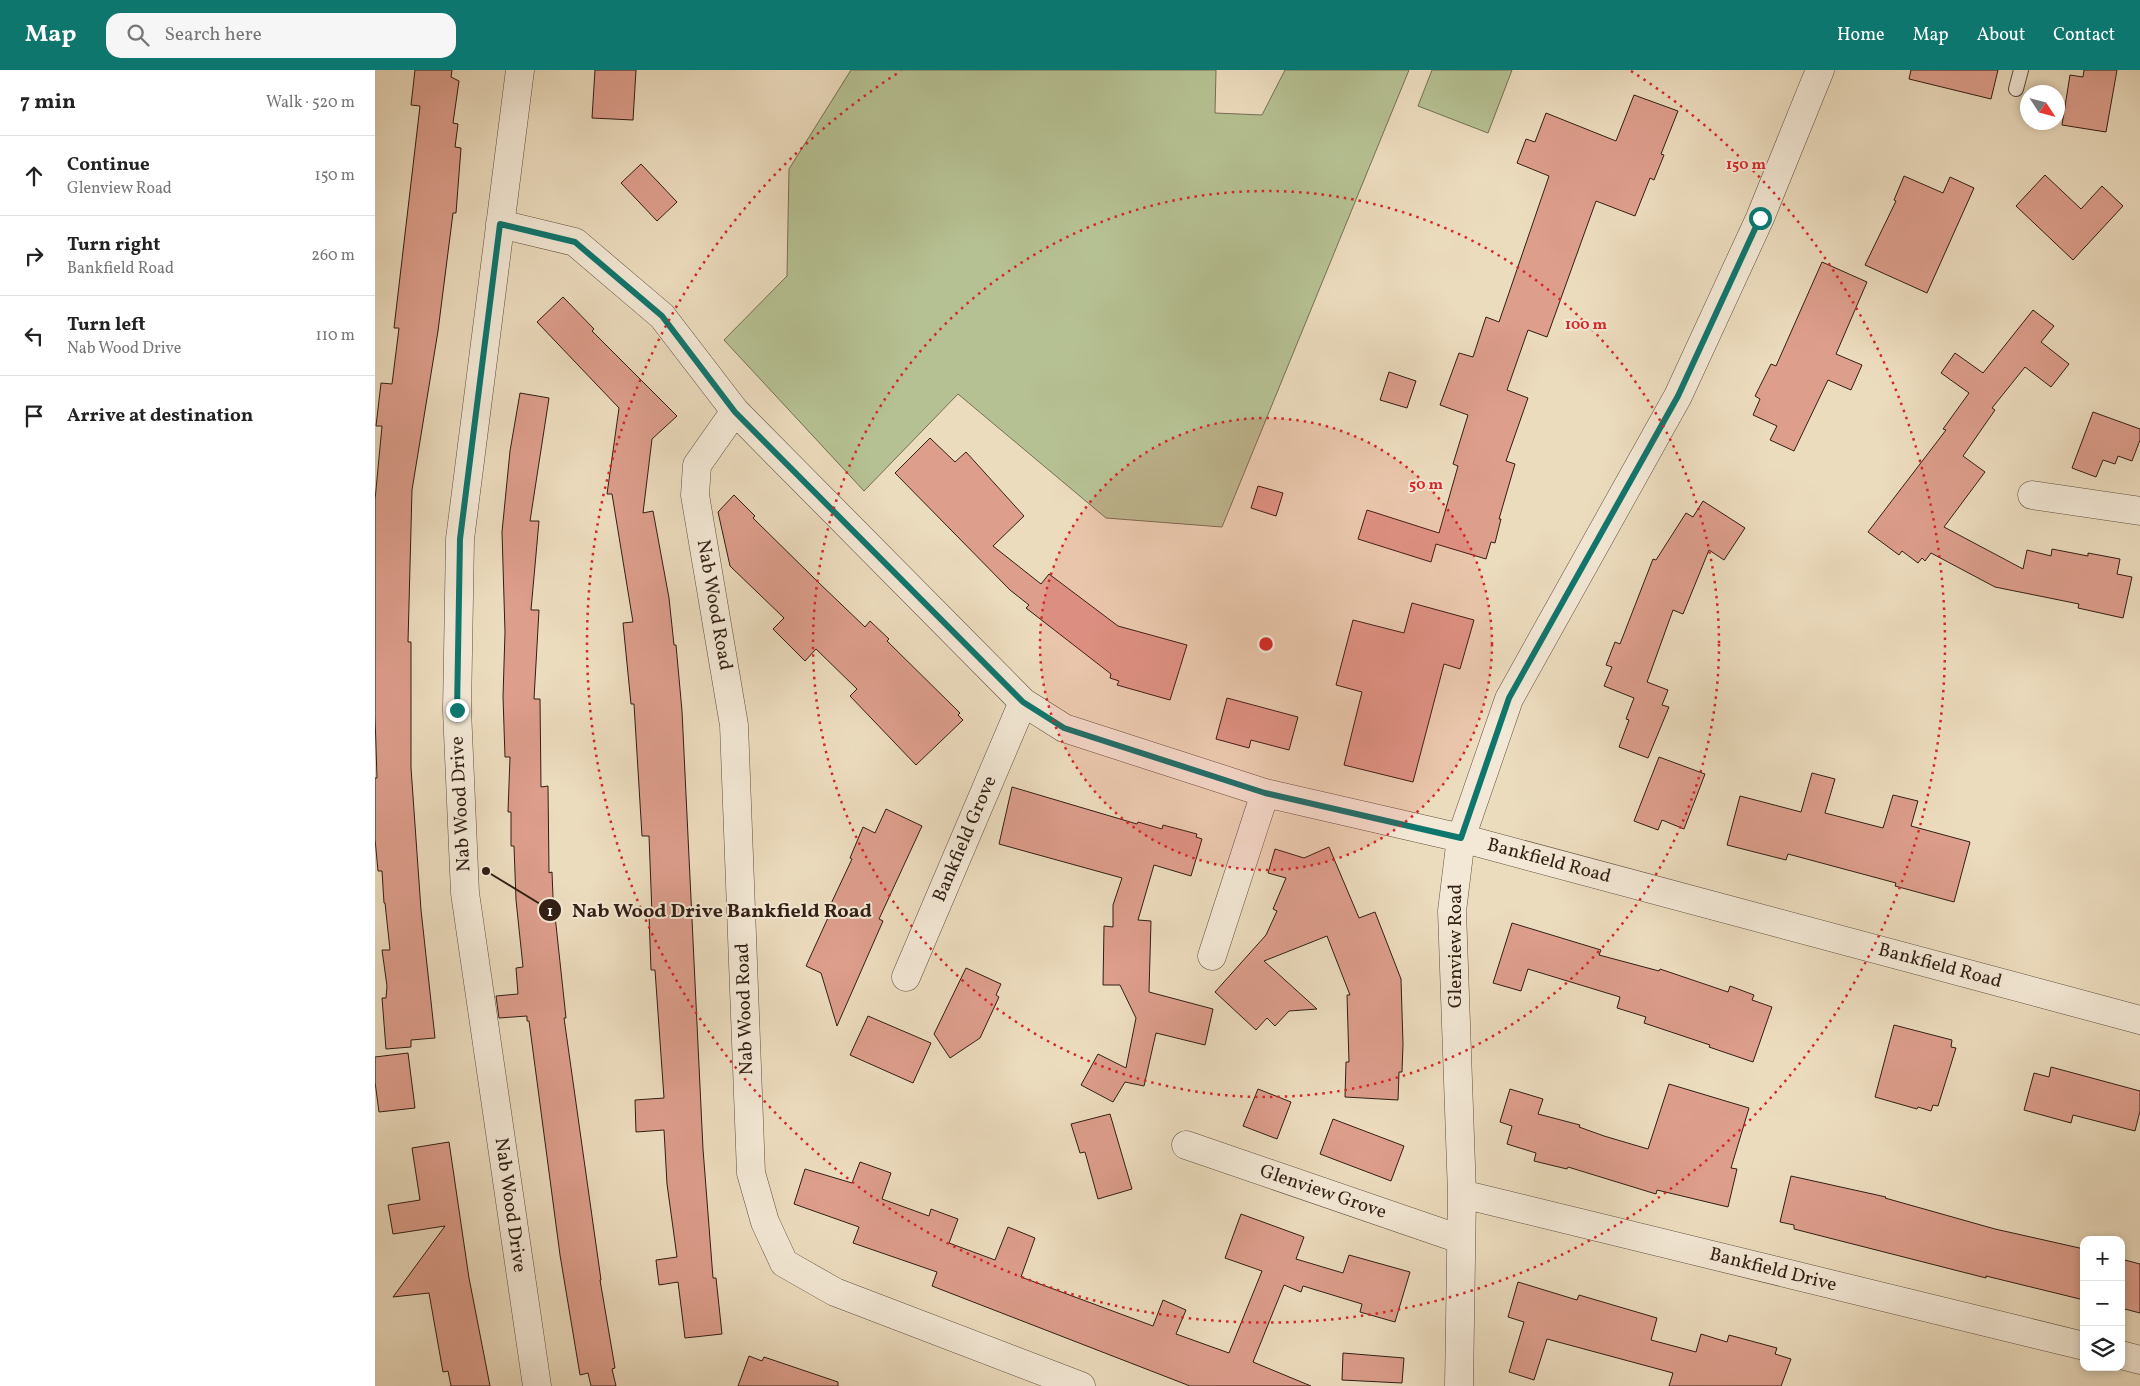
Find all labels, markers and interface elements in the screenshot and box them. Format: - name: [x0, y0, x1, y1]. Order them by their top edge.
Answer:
- search box: [106, 13, 456, 58]
- text: Map: [25, 18, 76, 52]
- icon: search: [124, 21, 152, 49]
- text: Search here: [164, 22, 262, 48]
- text: Home: [1837, 23, 1885, 48]
- text: Map: [1913, 23, 1949, 48]
- text: About: [1977, 23, 2025, 48]
- text: Contact: [2053, 23, 2115, 48]
- north arrow: [2020, 85, 2065, 130]
- text: 7 min: [20, 88, 76, 117]
- text: Walk · 520 m: [266, 92, 355, 114]
- text: Continue: [67, 152, 150, 178]
- text: 150 m: [1726, 155, 1766, 176]
- icon: ahead: [20, 162, 48, 190]
- text: 150 m: [314, 165, 355, 187]
- text: Glenview Road: [67, 178, 172, 200]
- route start: [1749, 207, 1772, 230]
- text: Turn right: [67, 232, 160, 258]
- icon: right: [20, 242, 48, 270]
- text: 260 m: [311, 245, 355, 267]
- text: Bankfield Road: [67, 258, 174, 280]
- text: Turn left: [67, 312, 146, 338]
- text: 100 m: [1565, 315, 1608, 336]
- icon: left: [20, 322, 48, 350]
- text: 110 m: [316, 325, 355, 347]
- text: Nab Wood Drive: [67, 338, 181, 360]
- icon: arrive: [20, 402, 48, 430]
- text: Arrive at destination: [67, 403, 253, 429]
- text: 50 m: [1409, 475, 1443, 496]
- street label: Nab Wood Road: [690, 538, 738, 672]
- centre of rings: [1257, 635, 1275, 653]
- route end: [446, 699, 469, 722]
- street label: Nab Wood Drive: [444, 735, 478, 873]
- street label: Bankfield Grove: [927, 772, 1003, 906]
- street label: Bankfield Road: [1484, 832, 1614, 890]
- street label: Glenview Road: [1443, 884, 1469, 1008]
- callout: Nab Wood Drive Bankfield Road: [537, 893, 882, 928]
- text: Nab Wood Drive Bankfield Road: [572, 898, 872, 926]
- text: 1: [547, 902, 553, 923]
- street label: Bankfield Road: [1875, 937, 2005, 995]
- street label: Nab Wood Road: [730, 942, 760, 1076]
- street label: Nab Wood Drive: [488, 1136, 532, 1274]
- street label: Glenview Grove: [1256, 1158, 1390, 1226]
- map controls: [2080, 1236, 2125, 1371]
- button: +: [2080, 1236, 2125, 1281]
- street label: Bankfield Drive: [1707, 1242, 1839, 1298]
- button: −: [2080, 1281, 2125, 1326]
- button: layers: [2080, 1326, 2125, 1371]

